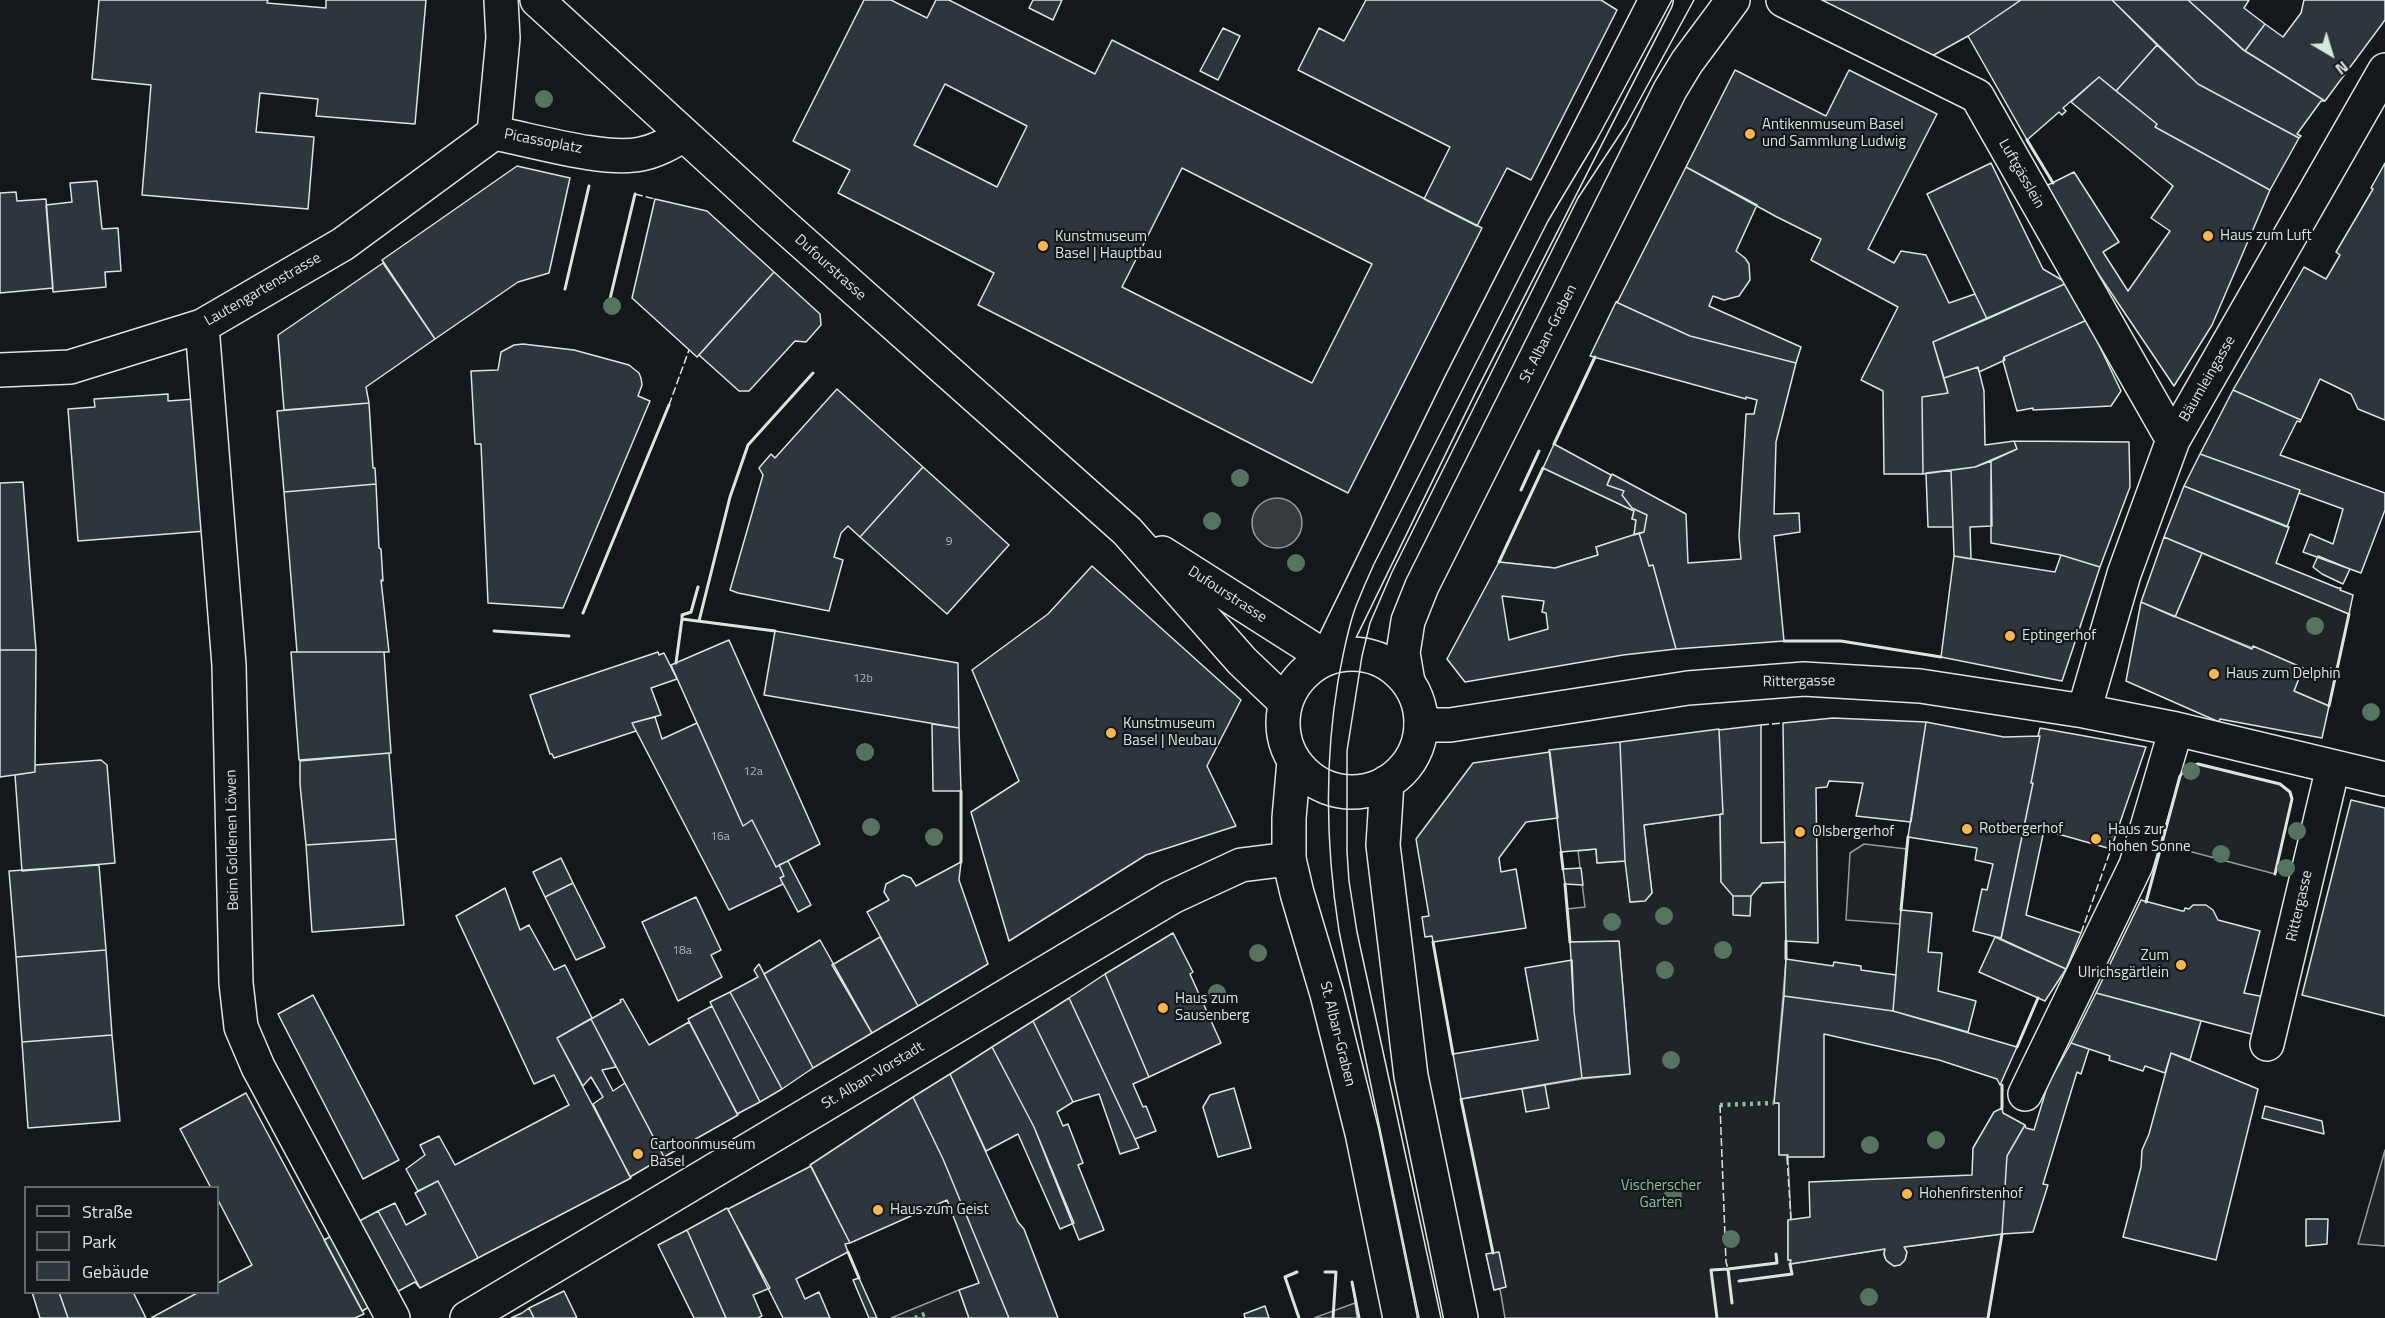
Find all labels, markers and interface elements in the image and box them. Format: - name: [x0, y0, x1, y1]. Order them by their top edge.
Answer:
- north arrow: [2301, 24, 2361, 84]
- text: N: [2330, 55, 2354, 81]
- place label: Antikenmuseum Basel und Sammlung Ludwig: [1762, 116, 1906, 151]
- street label: Picassoplatz: [502, 126, 584, 158]
- marker: Antikenmuseum Basel und Sammlung Ludwig: [1743, 127, 1757, 141]
- street label: Luftgässlein: [1994, 136, 2048, 212]
- place label: Haus zum Luft: [2220, 227, 2312, 245]
- place label: Kunstmuseum Basel | Hauptbau: [1055, 228, 1162, 263]
- marker: Haus zum Luft: [2201, 229, 2215, 243]
- street label: Dufourstrasse: [791, 231, 869, 305]
- marker: Kunstmuseum Basel | Hauptbau: [1036, 239, 1050, 253]
- street label: Lautengartenstrasse: [202, 249, 324, 331]
- street label: St. Alban-Graben: [1517, 282, 1581, 386]
- street label: Bäumleingasse: [2176, 333, 2240, 425]
- house number: 9: [946, 535, 952, 549]
- street label: Dufourstrasse: [1184, 563, 1270, 627]
- place label: Eptingerhof: [2022, 627, 2096, 645]
- marker: Eptingerhof: [2003, 629, 2017, 643]
- place label: Haus zum Delphin: [2226, 665, 2341, 683]
- marker: Haus zum Delphin: [2207, 667, 2221, 681]
- house number: 12b: [853, 672, 873, 686]
- street label: Rittergasse: [1763, 672, 1835, 692]
- place label: Kunstmuseum Basel | Neubau: [1123, 715, 1217, 750]
- marker: Kunstmuseum Basel | Neubau: [1104, 726, 1118, 740]
- house number: 12a: [743, 765, 763, 779]
- street label: Beim Goldenen Löwen: [223, 769, 243, 911]
- place label: Rotbergerhof: [1979, 820, 2063, 838]
- place label: Haus zur hohen Sonne: [2108, 821, 2191, 856]
- marker: Rotbergerhof: [1960, 822, 1974, 836]
- place label: Olsbergerhof: [1812, 823, 1894, 841]
- marker: Olsbergerhof: [1793, 825, 1807, 839]
- house number: 16a: [710, 830, 730, 844]
- marker: Haus zur hohen Sonne: [2089, 832, 2103, 846]
- street label: Rittergasse: [2283, 869, 2317, 943]
- house number: 18a: [672, 944, 692, 958]
- place label: Zum Ulrichsgärtlein: [2078, 947, 2169, 982]
- marker: Zum Ulrichsgärtlein: [2174, 958, 2188, 972]
- street label: St. Alban-Graben: [1315, 980, 1359, 1088]
- place label: Haus zum Sausenberg: [1175, 990, 1249, 1025]
- marker: Haus zum Sausenberg: [1156, 1001, 1170, 1015]
- street label: St. Alban-Vorstadt: [819, 1038, 927, 1114]
- place label: Cartoonmuseum Basel: [650, 1136, 756, 1171]
- marker: Cartoonmuseum Basel: [631, 1147, 645, 1161]
- park label: Vischerscher Garten: [1621, 1177, 1701, 1212]
- place label: Hohenfirstenhof: [1919, 1185, 2023, 1203]
- legend: [24, 1186, 219, 1294]
- marker: Hohenfirstenhof: [1900, 1187, 1914, 1201]
- text: Straße: [82, 1198, 133, 1225]
- place label: Haus zum Geist: [890, 1201, 989, 1219]
- marker: Haus zum Geist: [871, 1203, 885, 1217]
- text: Park: [82, 1228, 116, 1255]
- text: Gebäude: [82, 1258, 149, 1285]

